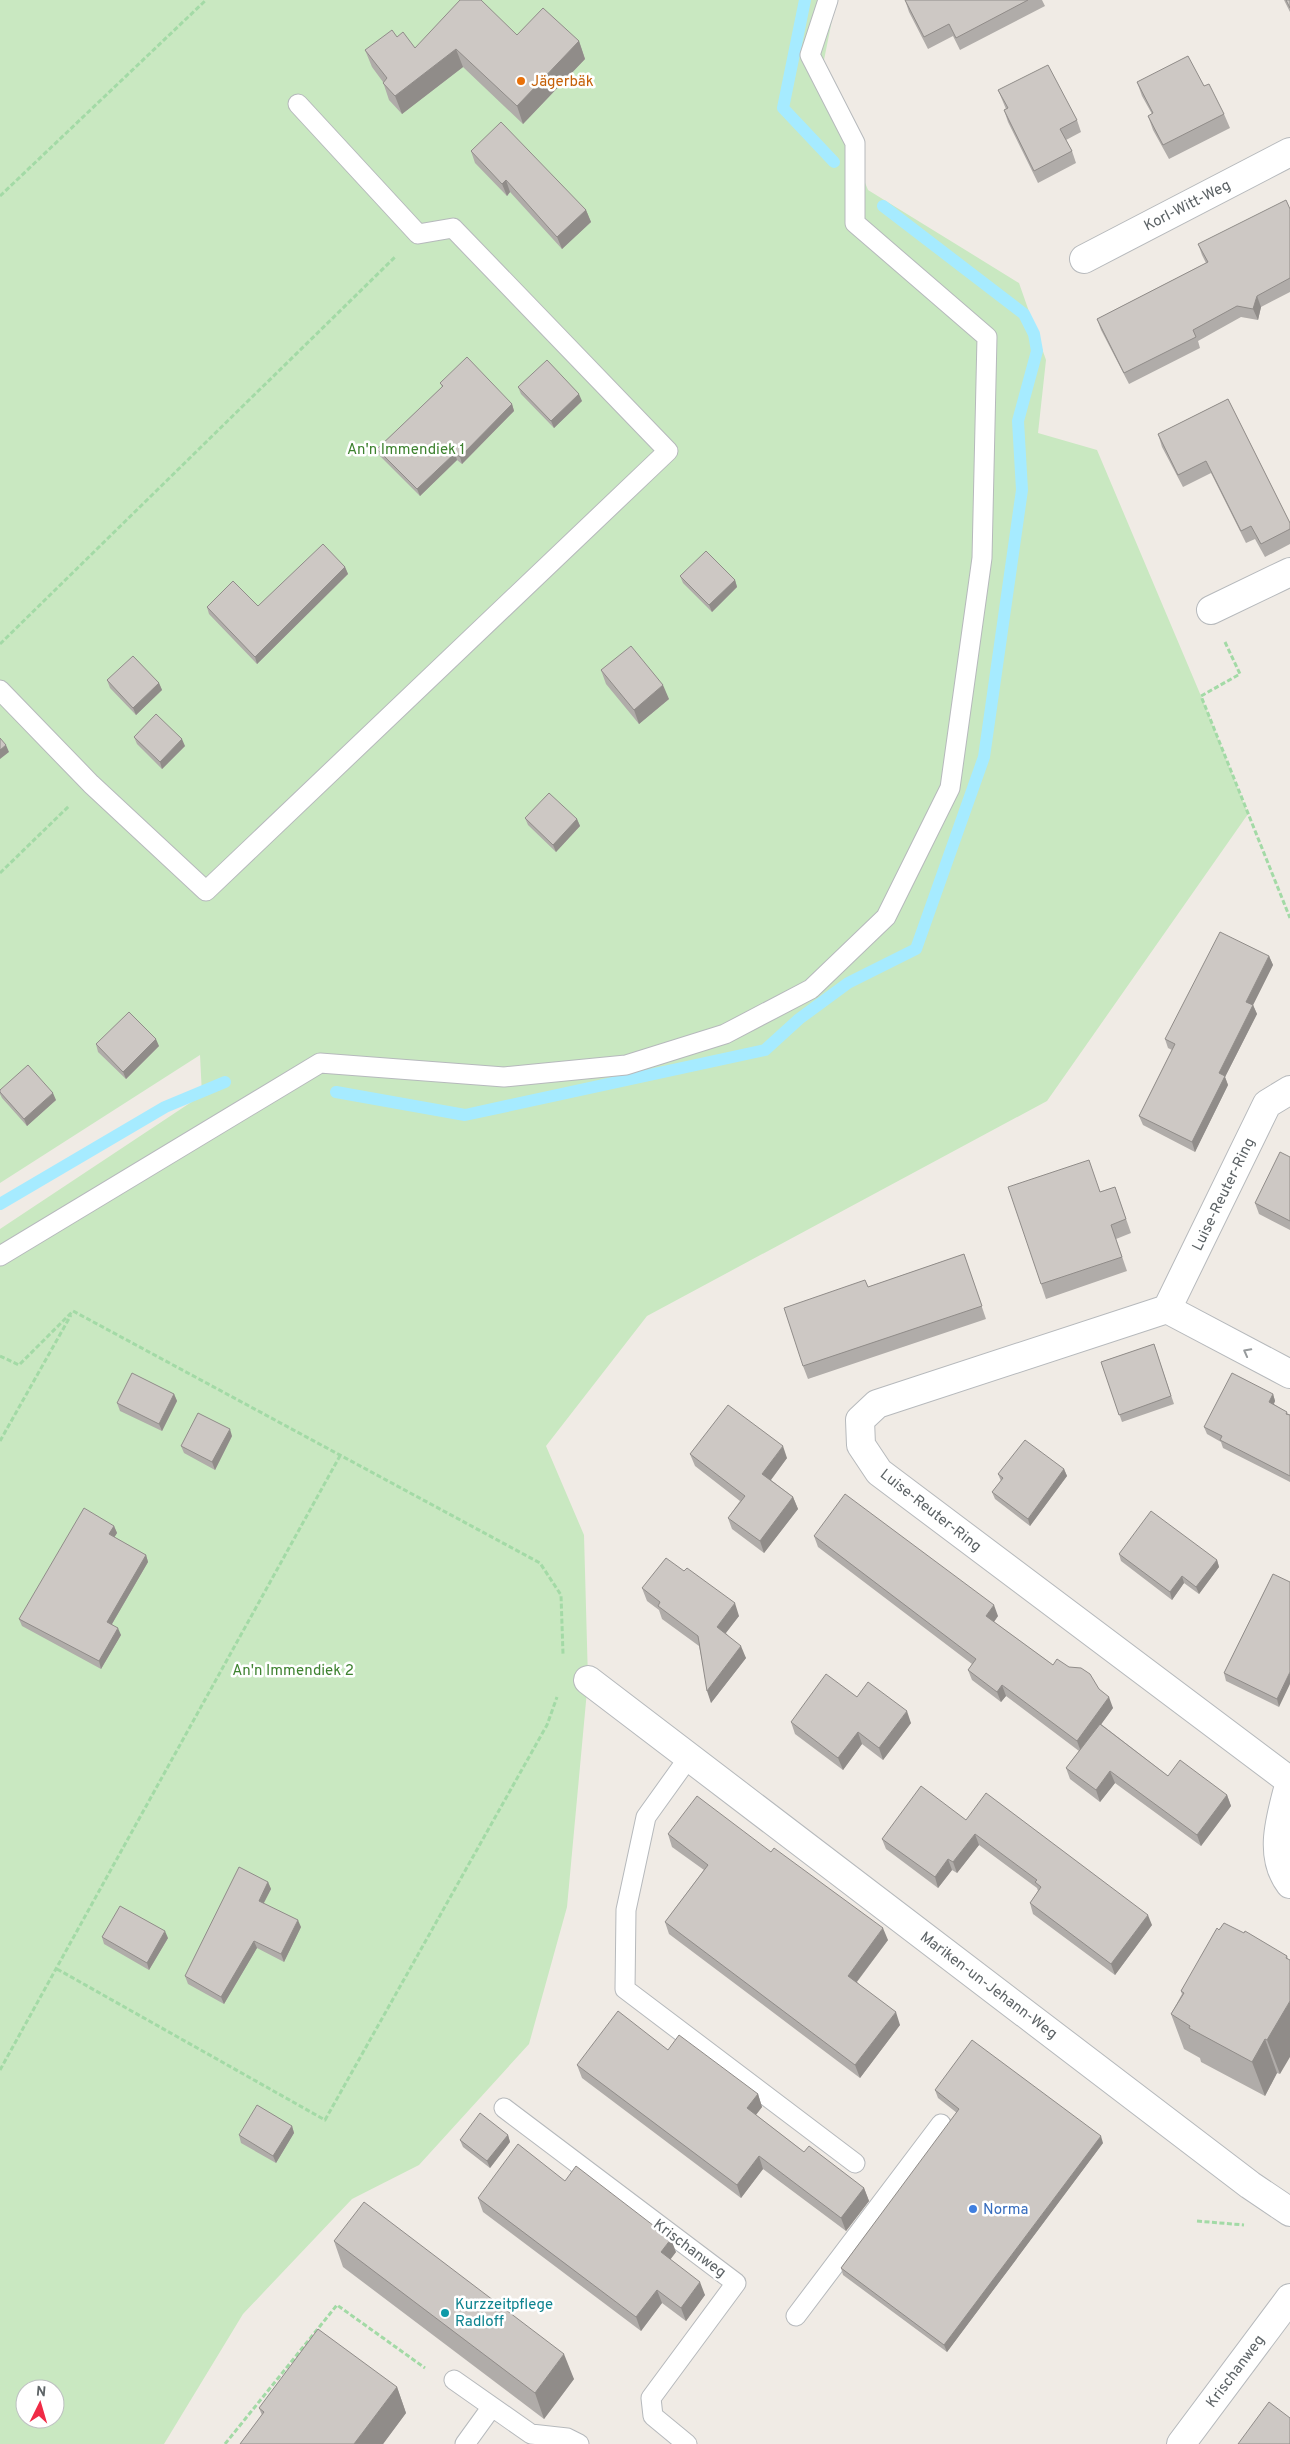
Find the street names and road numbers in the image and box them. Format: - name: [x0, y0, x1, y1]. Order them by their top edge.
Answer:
- street label: Korl-Witt-Weg: [1141, 176, 1234, 236]
- street label: Luise-Reuter-Ring: [1189, 1135, 1260, 1254]
- street label: Luise-Reuter-Ring: [875, 1466, 985, 1557]
- street label: Mariken-un-Jehann-Weg: [916, 1928, 1061, 2044]
- street label: Krischanweg: [649, 2216, 729, 2283]
- street label: Krischanweg: [1203, 2332, 1270, 2412]

